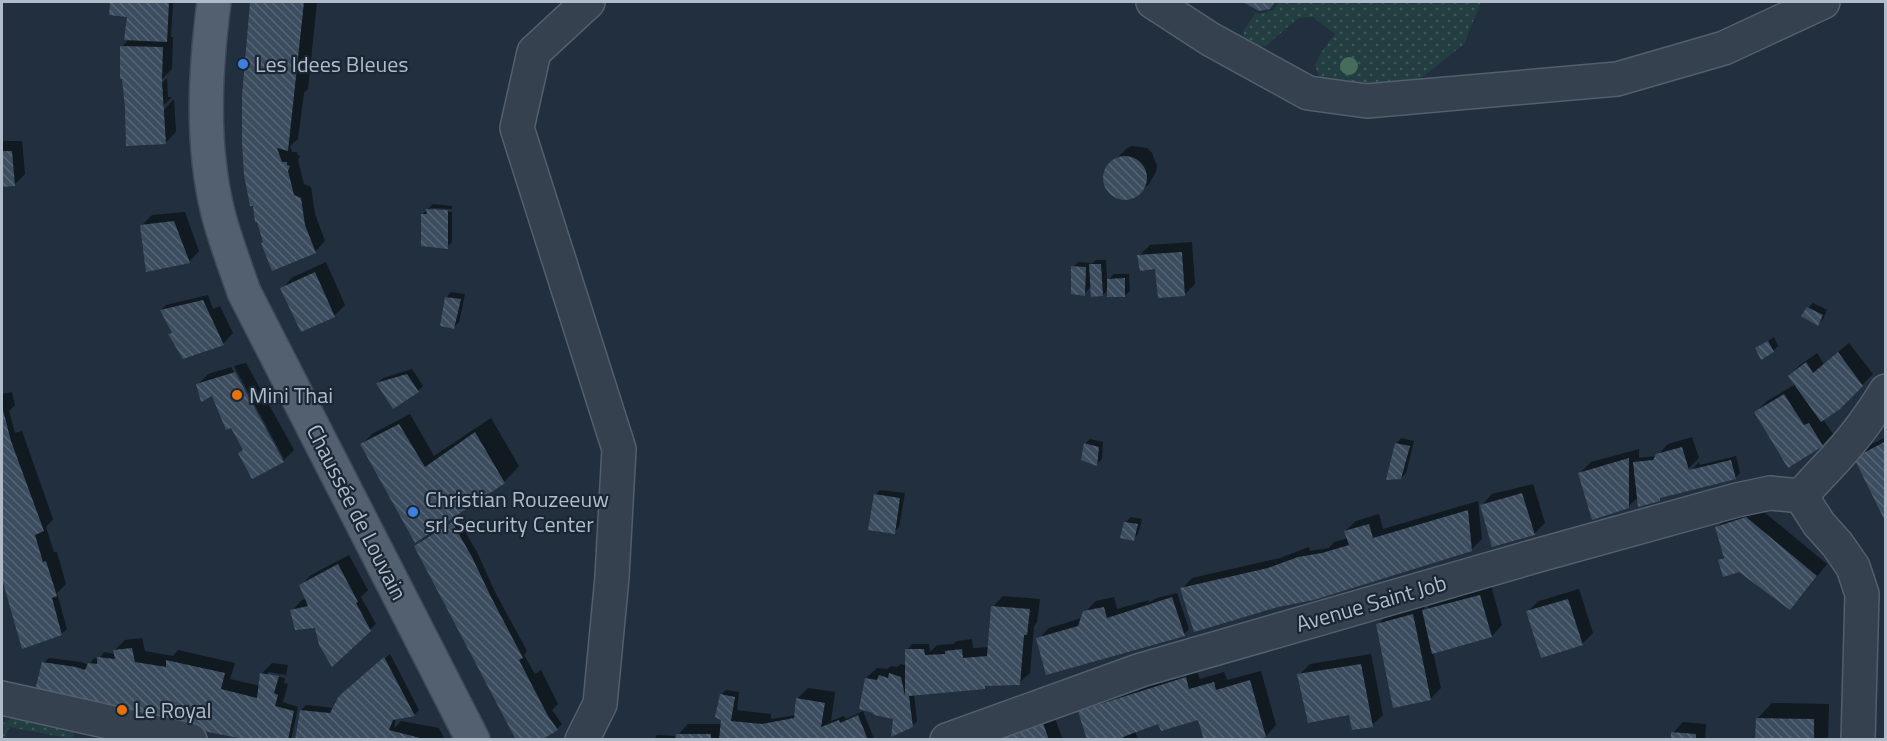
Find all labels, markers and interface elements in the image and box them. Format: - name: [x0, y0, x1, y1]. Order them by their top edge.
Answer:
- place label: Les Idees Bleues: [255, 47, 409, 81]
- marker: Les Idees Bleues: [236, 57, 250, 71]
- place label: Mini Thai: [249, 378, 333, 412]
- marker: Mini Thai: [230, 388, 244, 402]
- street label: Chaussée de Louvain: [298, 418, 416, 606]
- place label: Christian Rouzeeuw srl Security Center: [425, 482, 609, 541]
- marker: Christian Rouzeeuw srl Security Center: [406, 505, 420, 519]
- street label: Avenue Saint Job: [1292, 565, 1450, 641]
- place label: Le Royal: [134, 693, 212, 727]
- marker: Le Royal: [115, 703, 129, 717]

